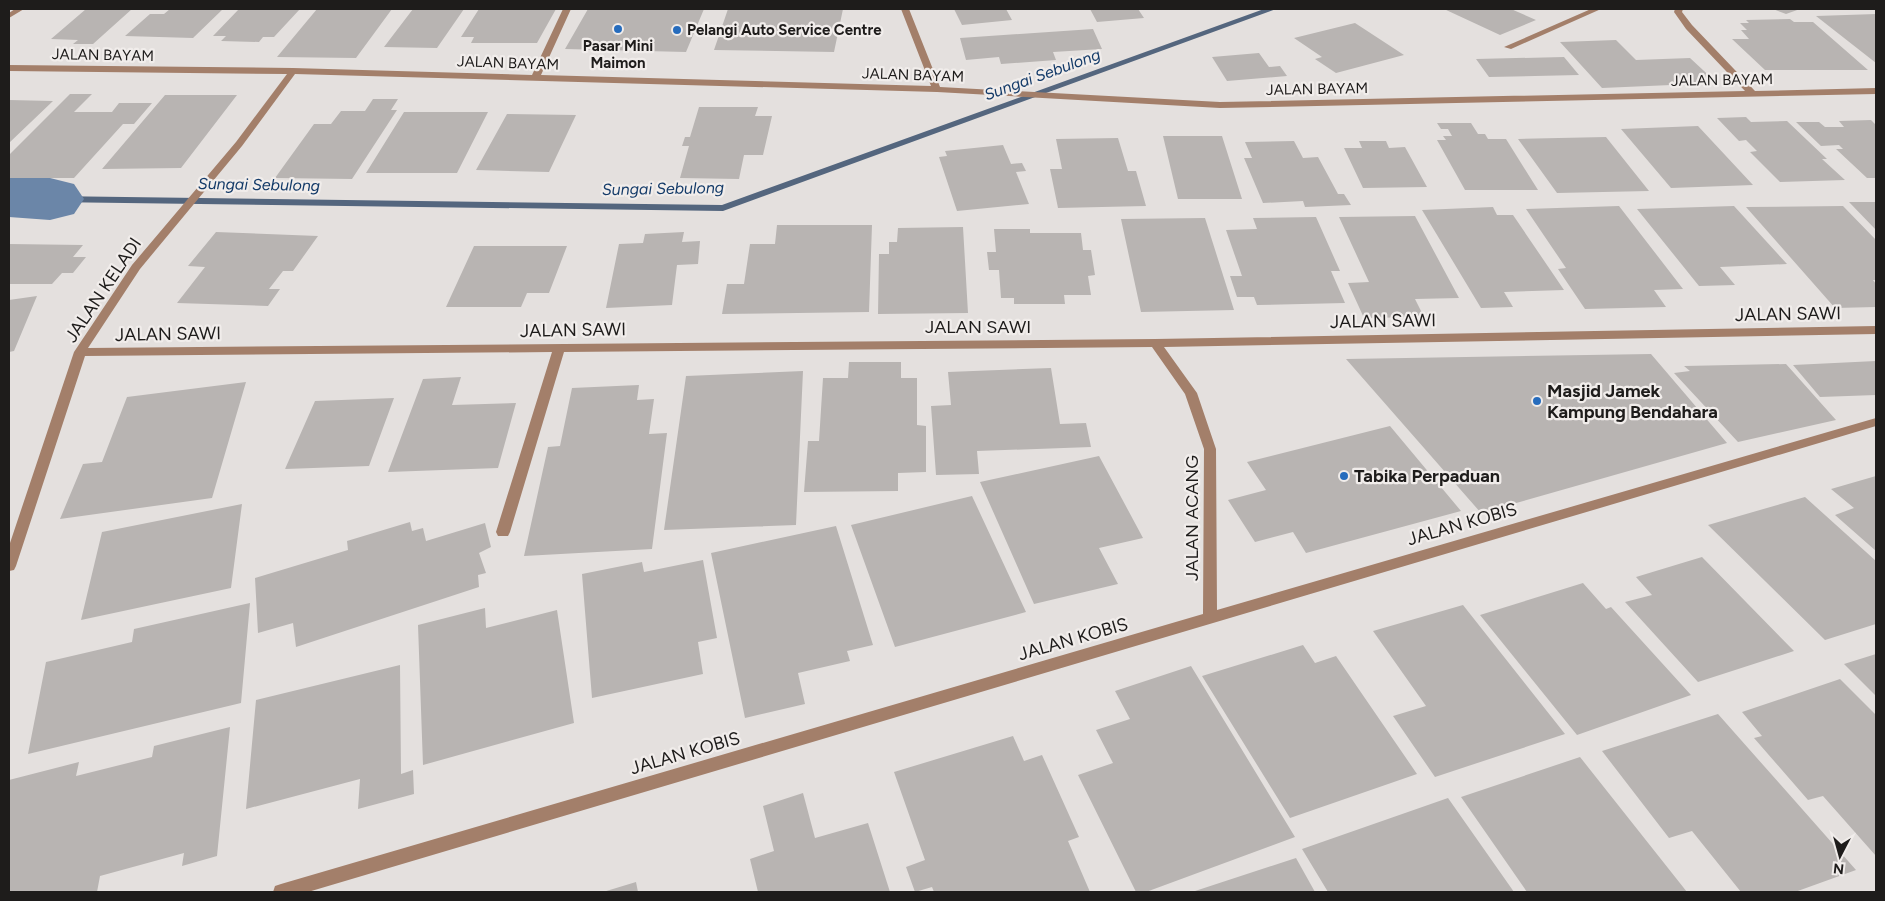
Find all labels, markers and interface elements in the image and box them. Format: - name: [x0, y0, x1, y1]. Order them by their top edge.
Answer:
- place label: Pelangi Auto Service Centre: [687, 21, 882, 39]
- marker: Pasar Mini Maimon: [612, 23, 624, 35]
- marker: Pelangi Auto Service Centre: [671, 24, 683, 36]
- place label: Pasar Mini Maimon: [583, 37, 653, 72]
- street label: JALAN BAYAM: [52, 45, 154, 65]
- water label: Sungai Sebulong: [982, 45, 1103, 104]
- street label: JALAN BAYAM: [457, 52, 559, 74]
- street label: JALAN BAYAM: [862, 64, 964, 86]
- street label: JALAN BAYAM: [1671, 70, 1773, 90]
- street label: JALAN BAYAM: [1266, 79, 1368, 99]
- water label: Sungai Sebulong: [198, 174, 320, 195]
- water label: Sungai Sebulong: [602, 178, 724, 199]
- street label: JALAN KELADI: [60, 233, 146, 347]
- street label: JALAN SAWI: [1735, 302, 1841, 326]
- street label: JALAN SAWI: [1330, 309, 1436, 333]
- street label: JALAN SAWI: [925, 316, 1031, 338]
- street label: JALAN SAWI: [520, 318, 626, 342]
- street label: JALAN SAWI: [115, 322, 221, 346]
- place label: Masjid Jamek Kampung Bendahara: [1547, 380, 1718, 423]
- marker: Masjid Jamek Kampung Bendahara: [1531, 395, 1543, 407]
- street label: JALAN ACANG: [1181, 455, 1203, 581]
- place label: Tabika Perpaduan: [1354, 465, 1500, 487]
- marker: Tabika Perpaduan: [1338, 470, 1350, 482]
- street label: JALAN KOBIS: [1405, 498, 1519, 550]
- street label: JALAN KOBIS: [1016, 613, 1130, 665]
- street label: JALAN KOBIS: [628, 727, 742, 779]
- north arrow: [1815, 831, 1865, 881]
- text: N: [1832, 859, 1845, 877]

